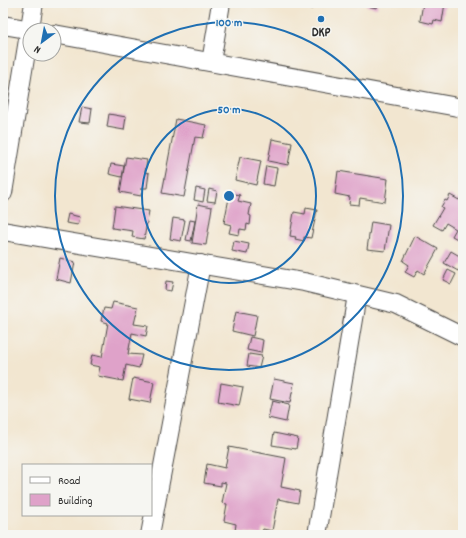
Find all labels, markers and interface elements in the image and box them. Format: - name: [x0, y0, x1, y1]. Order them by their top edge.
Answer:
- marker: DKP: [316, 14, 326, 24]
- text: 100 m: [216, 15, 242, 32]
- north arrow: [22, 22, 62, 62]
- place label: DKP: [312, 24, 330, 43]
- text: N: [31, 40, 44, 57]
- text: 50 m: [217, 102, 241, 119]
- centre of rings: [222, 189, 236, 203]
- legend: [22, 464, 152, 516]
- text: Road: [58, 473, 80, 490]
- text: Building: [58, 493, 93, 510]

